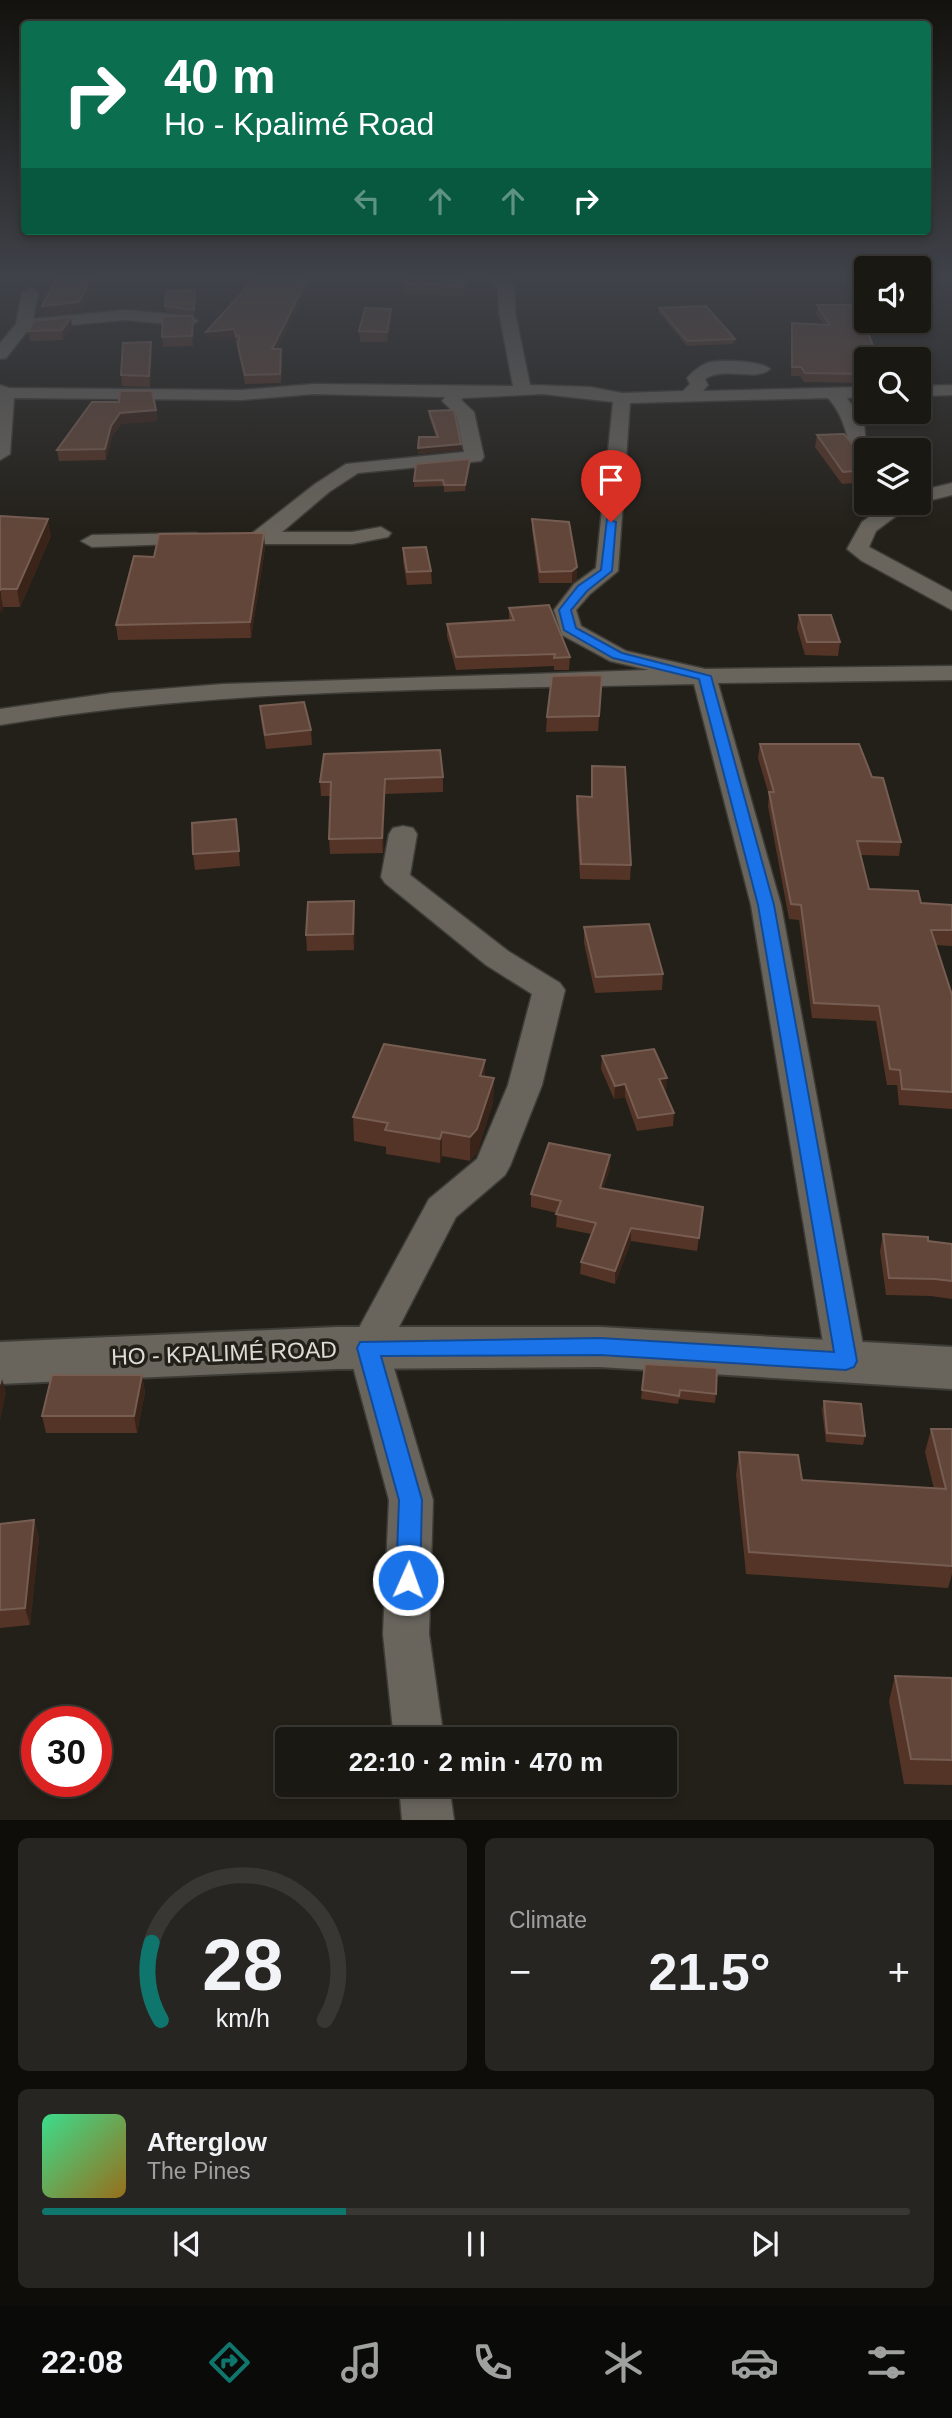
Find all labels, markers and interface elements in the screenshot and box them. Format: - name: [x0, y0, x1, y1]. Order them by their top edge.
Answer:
- icon: right: [49, 49, 140, 140]
- text: 40 m: [164, 49, 276, 103]
- text: Ho - Kpalimé Road: [164, 106, 434, 142]
- icon: left: [348, 182, 386, 220]
- icon: ahead: [421, 182, 459, 220]
- icon: ahead: [494, 182, 532, 220]
- icon: right: [567, 182, 605, 220]
- map controls: [854, 256, 931, 515]
- button: sound: [854, 256, 931, 333]
- button: search: [854, 347, 931, 424]
- button: layers: [854, 438, 931, 515]
- pin: [581, 450, 641, 522]
- icon: arrive: [592, 461, 630, 499]
- street label: HO - KPALIMÉ ROAD: [111, 1336, 337, 1370]
- position arrow: [371, 1543, 445, 1617]
- speed limit sign: 30: [21, 1706, 112, 1797]
- text: 22:10 · 2 min · 470 m: [349, 1747, 603, 1777]
- text: Climate: [509, 1907, 587, 1933]
- text: 28: [202, 1925, 283, 2006]
- text: 21.5°: [648, 1943, 771, 2001]
- text: −: [509, 1951, 531, 1993]
- text: +: [888, 1951, 910, 1993]
- text: km/h: [215, 2004, 270, 2032]
- text: Afterglow: [147, 2127, 267, 2157]
- text: The Pines: [147, 2158, 251, 2184]
- icon: previous: [168, 2225, 206, 2263]
- icon: pause: [457, 2225, 495, 2263]
- icon: next: [746, 2225, 784, 2263]
- icon: directions: [205, 2338, 254, 2387]
- icon: music: [337, 2338, 386, 2387]
- icon: phone: [468, 2338, 517, 2387]
- icon: climate: [599, 2338, 648, 2387]
- icon: car: [730, 2338, 779, 2387]
- icon: filters: [862, 2338, 911, 2387]
- text: 22:08: [41, 2344, 123, 2380]

